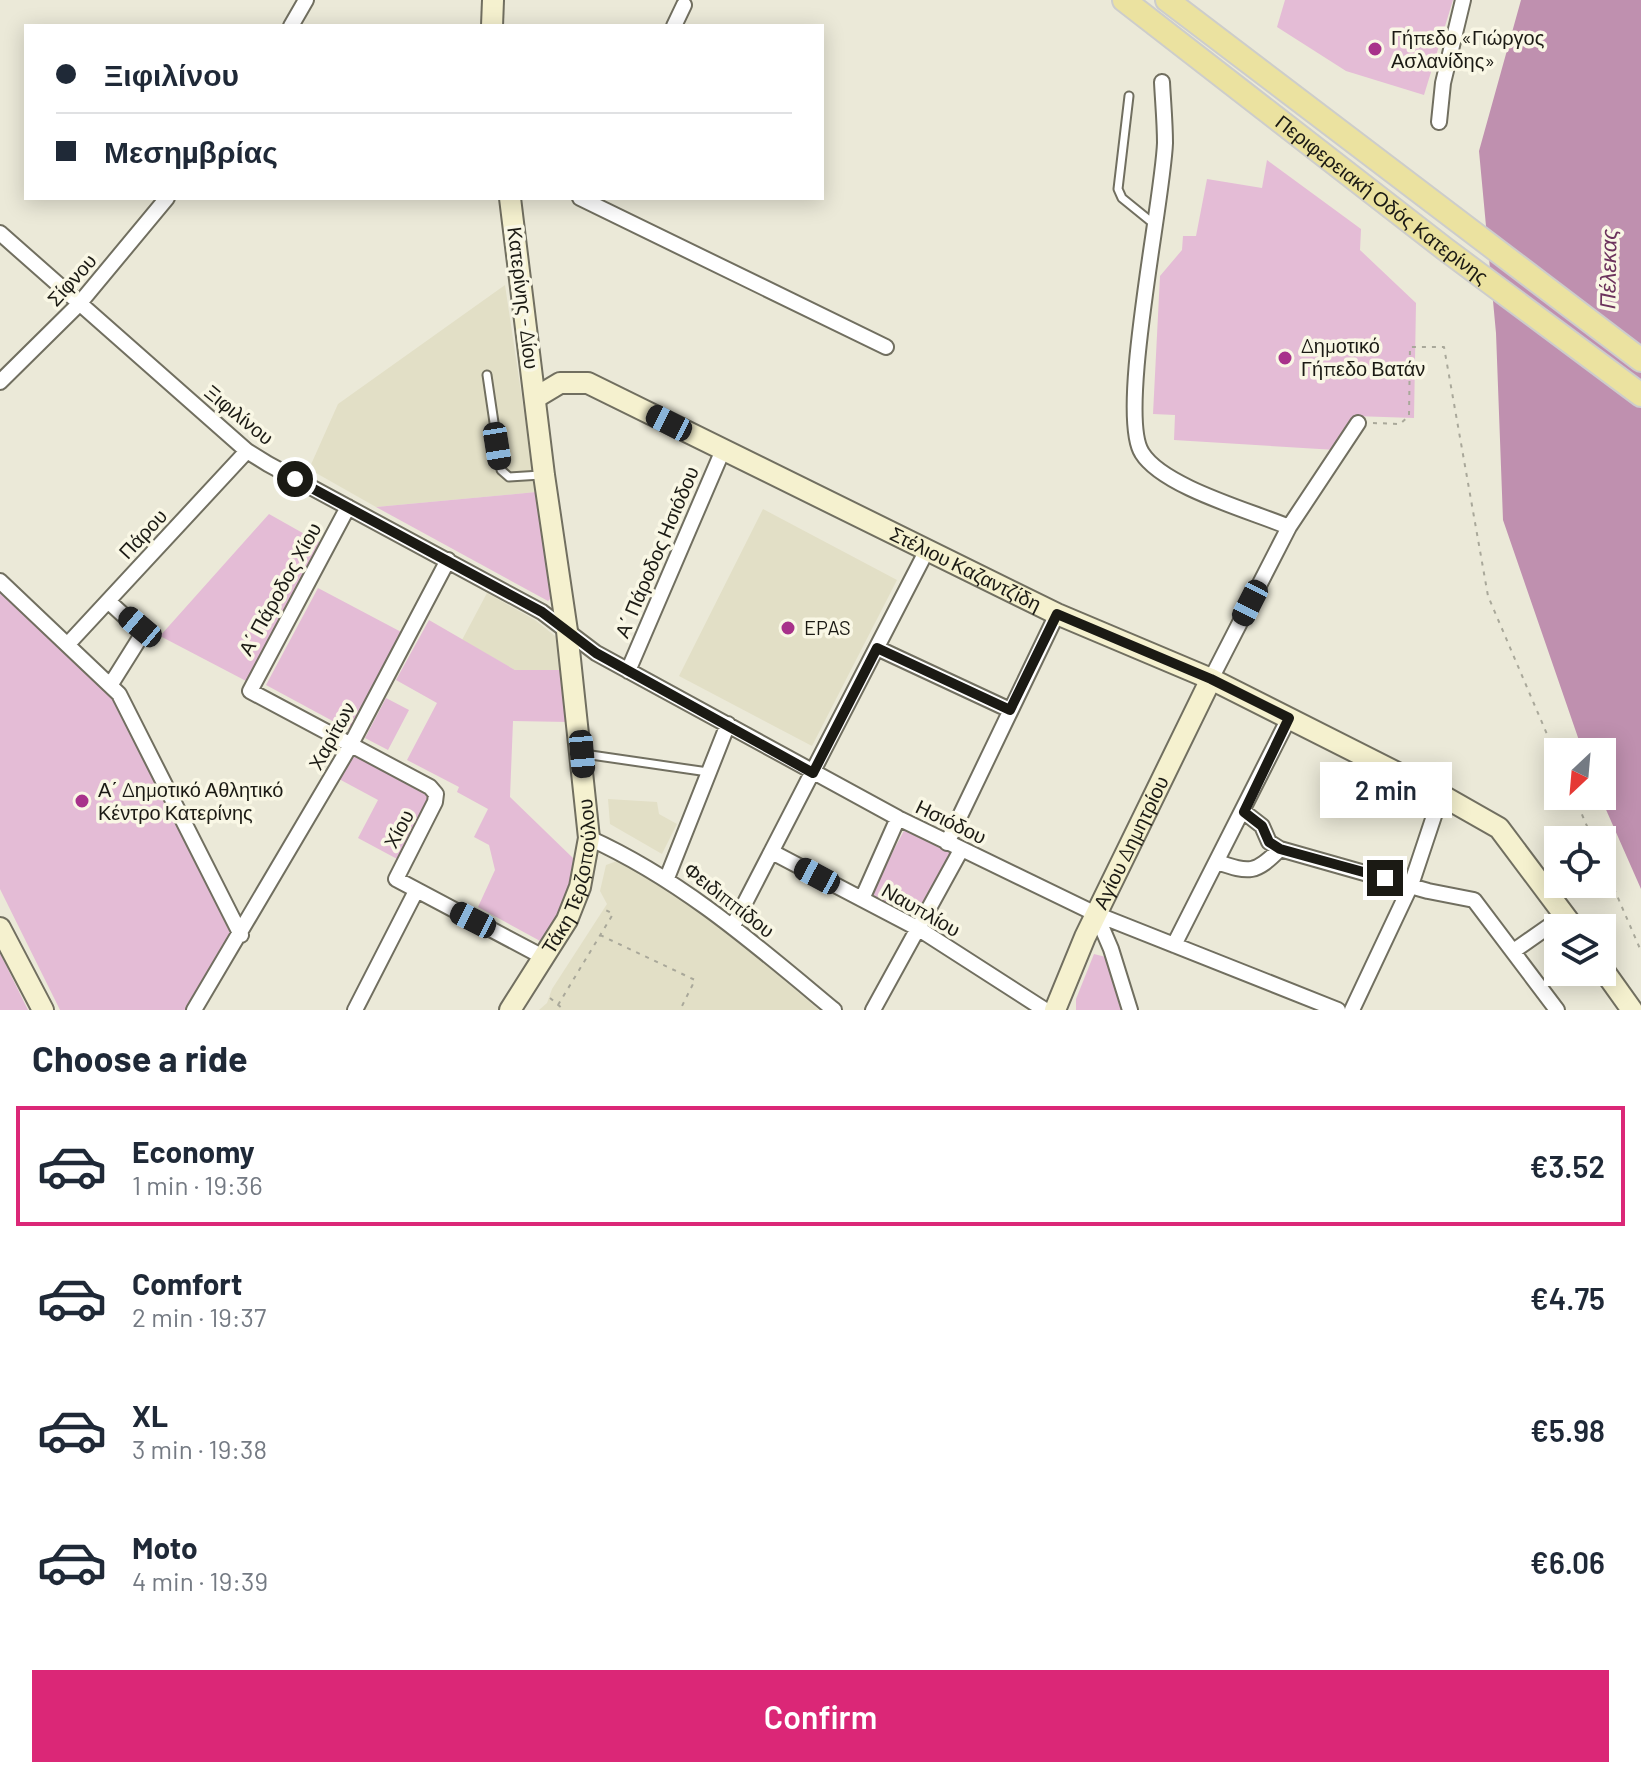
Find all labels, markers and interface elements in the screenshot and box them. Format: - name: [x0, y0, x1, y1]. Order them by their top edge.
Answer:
- place label: Γήπεδο «Γιώργος Ασλανίδης»: [1391, 25, 1545, 72]
- marker: Γήπεδο «Γιώργος Ασλανίδης»: [1366, 40, 1384, 58]
- text: Ξιφιλίνου: [104, 56, 239, 92]
- street label: Περιφερειακή Οδός Κατερίνης: [1271, 109, 1494, 288]
- text: Μεσημβρίας: [104, 133, 278, 169]
- street label: Κατερίνης - Δίου: [503, 225, 545, 370]
- water label: Πέλεκας: [1593, 228, 1621, 309]
- street label: Σίφνου: [42, 248, 101, 310]
- place label: Δημοτικό Γήπεδο Βατάν: [1301, 333, 1425, 380]
- marker: Δημοτικό Γήπεδο Βατάν: [1276, 349, 1294, 367]
- street label: Ξιφιλίνου: [200, 379, 279, 449]
- car: [642, 401, 696, 445]
- car: [481, 420, 513, 472]
- route start: [277, 461, 313, 497]
- street label: Α΄ Πάροδος Ησιόδου: [609, 462, 703, 641]
- street label: Πάρου: [113, 503, 171, 563]
- street label: Α΄ Πάροδος Χίου: [233, 518, 326, 659]
- street label: Στέλιου Καζαντζίδη: [886, 521, 1046, 615]
- car: [1228, 576, 1272, 630]
- car: [114, 602, 166, 652]
- place label: EPAS: [804, 615, 851, 639]
- marker: EPAS: [779, 619, 797, 637]
- street label: Χαρίτων: [303, 697, 360, 774]
- car: [568, 729, 596, 779]
- north arrow: [1544, 738, 1616, 810]
- map controls: [1544, 738, 1616, 986]
- callout: 2 min: [1319, 762, 1451, 818]
- street label: Αγίου Δημητρίου: [1088, 772, 1173, 913]
- text: 2 min: [1355, 774, 1417, 805]
- place label: Α΄ Δημοτικό Αθλητικό Κέντρο Κατερίνης: [98, 777, 283, 824]
- marker: Α΄ Δημοτικό Αθλητικό Κέντρο Κατερίνης: [73, 792, 91, 810]
- street label: Ησιόδου: [912, 794, 991, 848]
- street label: Τάκη Τερζοπούλου: [536, 798, 600, 958]
- street label: Χίου: [378, 805, 418, 852]
- button: locate: [1544, 826, 1616, 898]
- car: [790, 854, 844, 898]
- street label: Φειδιππίδου: [680, 856, 780, 942]
- route end: [1367, 860, 1403, 896]
- street label: Ναυπλίου: [878, 877, 965, 941]
- car: [446, 898, 500, 942]
- button: layers: [1544, 914, 1616, 986]
- text: Choose a ride: [32, 1036, 248, 1079]
- icon: car: [36, 1130, 108, 1202]
- text: Economy: [132, 1133, 255, 1169]
- text: €3.52: [1529, 1148, 1605, 1184]
- text: 1 min · 19:36: [132, 1169, 263, 1200]
- icon: car: [36, 1262, 108, 1334]
- text: Comfort: [132, 1265, 242, 1301]
- text: €4.75: [1530, 1280, 1605, 1316]
- text: 2 min · 19:37: [132, 1301, 266, 1332]
- icon: car: [36, 1394, 108, 1466]
- text: XL: [132, 1397, 168, 1433]
- text: €5.98: [1530, 1412, 1605, 1448]
- text: 3 min · 19:38: [132, 1433, 267, 1464]
- icon: car: [36, 1526, 108, 1598]
- text: Moto: [132, 1529, 198, 1565]
- text: €6.06: [1530, 1544, 1605, 1580]
- text: 4 min · 19:39: [132, 1565, 268, 1596]
- button: Confirm: [32, 1670, 1609, 1762]

